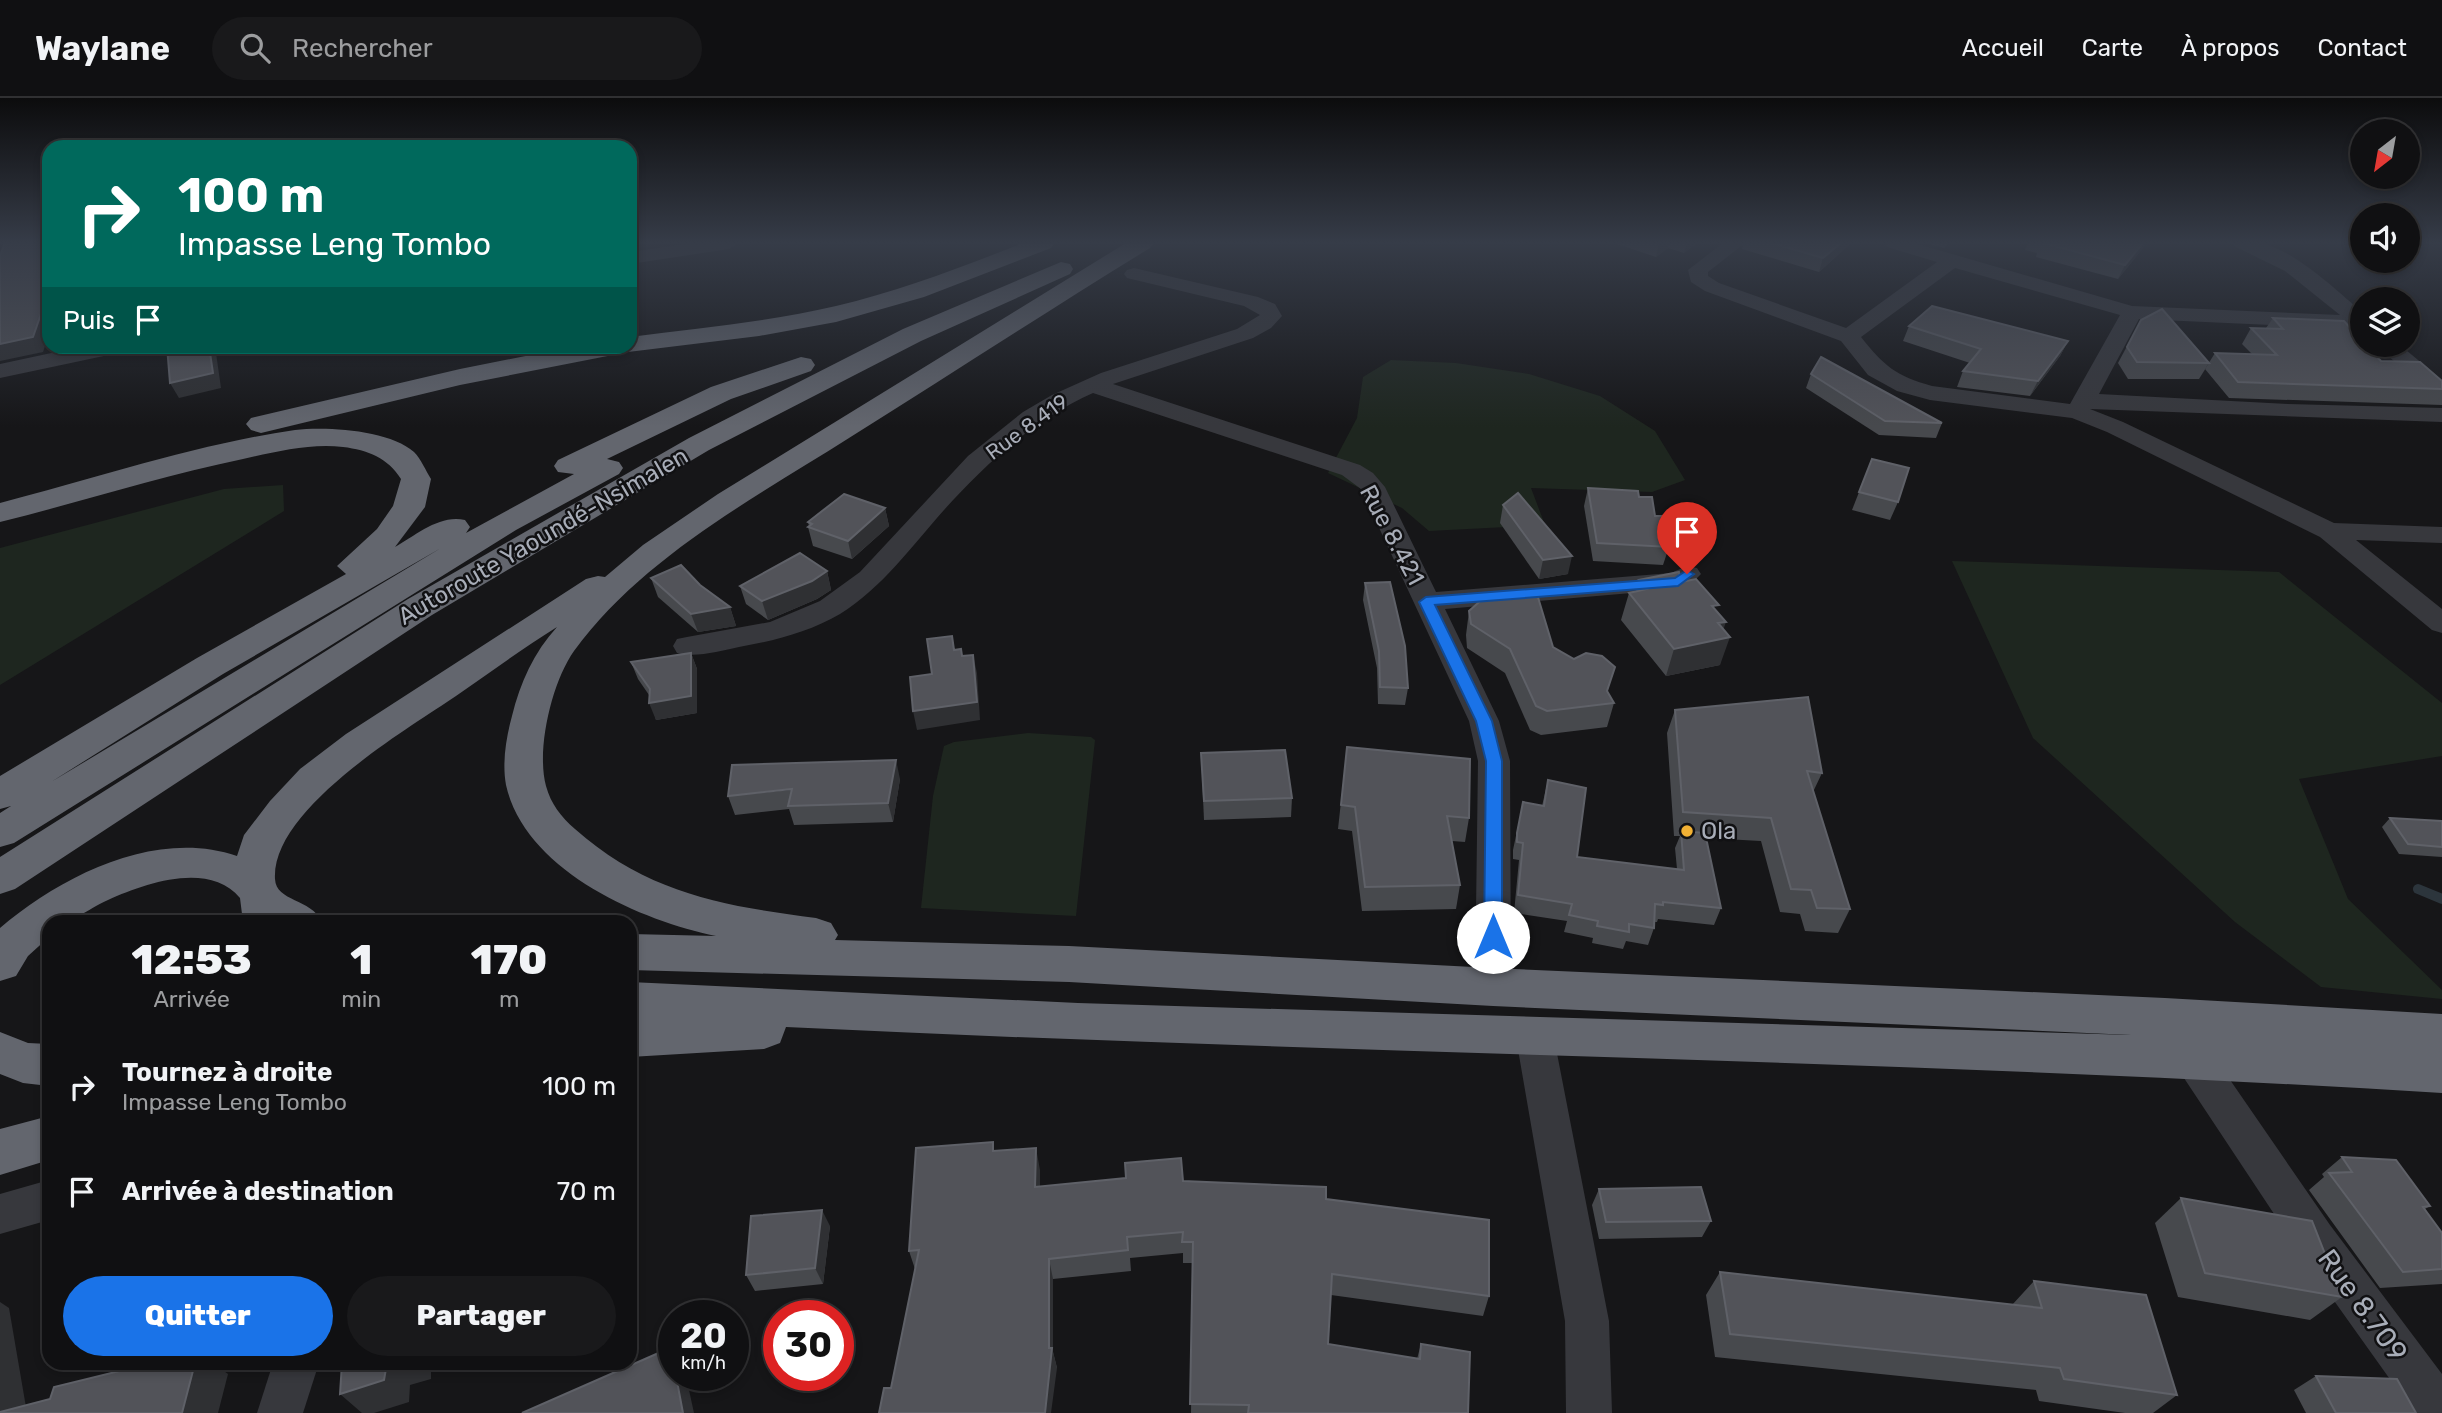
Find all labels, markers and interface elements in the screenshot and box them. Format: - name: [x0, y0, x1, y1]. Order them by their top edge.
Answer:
- search box: [212, 17, 702, 80]
- text: Waylane: [35, 29, 170, 68]
- icon: search: [236, 29, 274, 67]
- text: Rechercher: [292, 33, 433, 64]
- text: Accueil: [1962, 34, 2044, 62]
- text: Carte: [2082, 34, 2143, 62]
- text: À propos: [2181, 34, 2280, 62]
- text: Contact: [2318, 34, 2407, 62]
- north arrow: [2350, 119, 2420, 189]
- map controls: [2350, 119, 2420, 357]
- text: 100 m: [178, 166, 324, 224]
- icon: right: [63, 168, 154, 259]
- button: sound: [2350, 203, 2420, 273]
- text: Impasse Leng Tombo: [178, 225, 491, 263]
- button: layers: [2350, 287, 2420, 357]
- icon: arrive: [129, 301, 167, 339]
- text: Puis: [63, 305, 115, 336]
- street label: Rue 8.419: [981, 388, 1073, 465]
- street label: Autoroute Yaoundé-Nsimalen: [393, 441, 693, 631]
- street label: Rue 8.421: [1354, 480, 1430, 590]
- pin: [1657, 502, 1717, 574]
- icon: arrive: [1668, 513, 1706, 551]
- place label: Ola: [1701, 817, 1736, 845]
- marker: Ola: [1679, 823, 1695, 839]
- position arrow: [1456, 900, 1530, 974]
- text: 12:53: [132, 935, 252, 985]
- text: 1: [350, 935, 372, 985]
- text: 170: [471, 935, 547, 985]
- text: Arrivée: [153, 985, 230, 1013]
- text: min: [341, 985, 381, 1013]
- text: m: [499, 985, 519, 1013]
- text: Tournez à droite: [122, 1057, 332, 1088]
- icon: right: [63, 1068, 101, 1106]
- text: 100 m: [542, 1071, 616, 1102]
- text: Impasse Leng Tombo: [122, 1088, 347, 1116]
- icon: arrive: [63, 1173, 101, 1211]
- text: Arrivée à destination: [122, 1176, 394, 1207]
- text: 70 m: [557, 1176, 616, 1207]
- street label: Rue 8.709: [2311, 1243, 2414, 1368]
- button: Quitter: [63, 1276, 333, 1356]
- button: Partager: [347, 1276, 616, 1356]
- speed limit sign: 30: [763, 1300, 854, 1391]
- text: 20: [680, 1315, 727, 1357]
- text: km/h: [681, 1352, 726, 1374]

